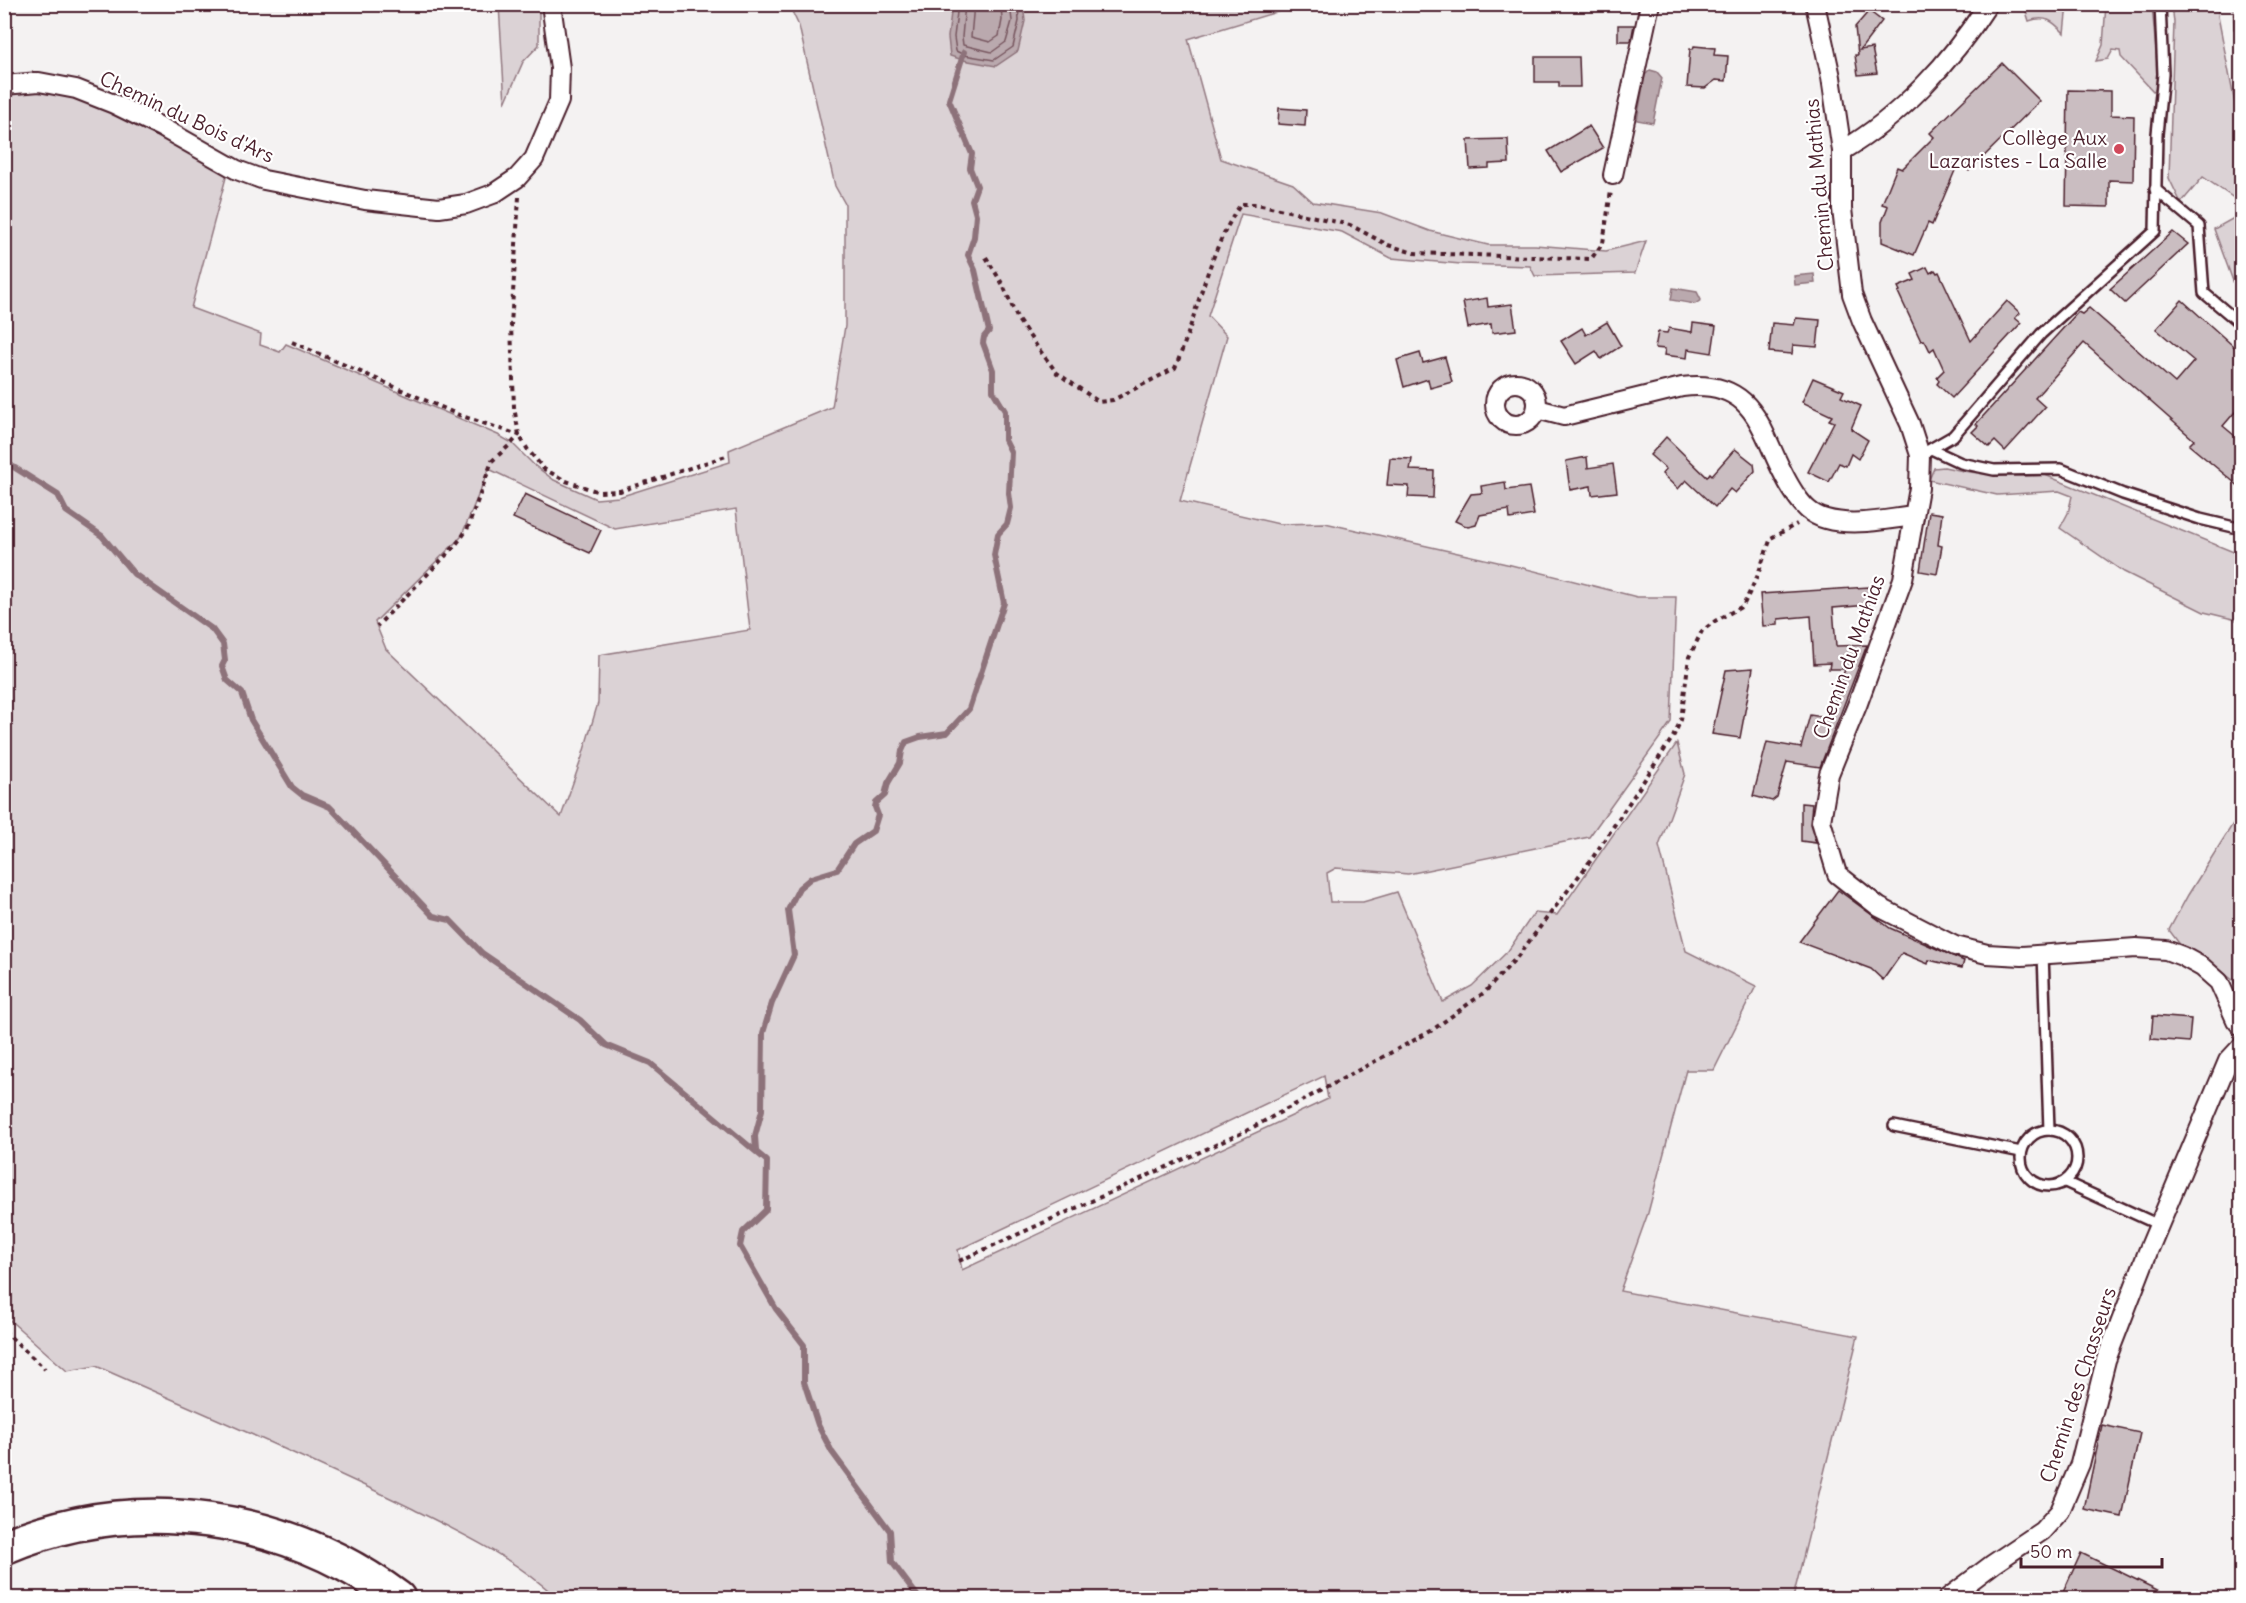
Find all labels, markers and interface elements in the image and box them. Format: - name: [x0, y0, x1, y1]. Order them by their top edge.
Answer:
- street label: Chemin du Bois d'Ars: [96, 65, 278, 168]
- street label: Chemin du Mathias: [1799, 98, 1838, 272]
- place label: Collège Aux Lazaristes - La Salle: [1929, 125, 2107, 173]
- marker: Collège Aux Lazaristes - La Salle: [2112, 142, 2126, 156]
- street label: Chemin du Mathias: [1807, 571, 1890, 742]
- street label: Chemin des Chasseurs: [2034, 1284, 2121, 1486]
- scale bar: [2021, 1531, 2162, 1569]
- text: 50 m: [2030, 1540, 2072, 1563]

